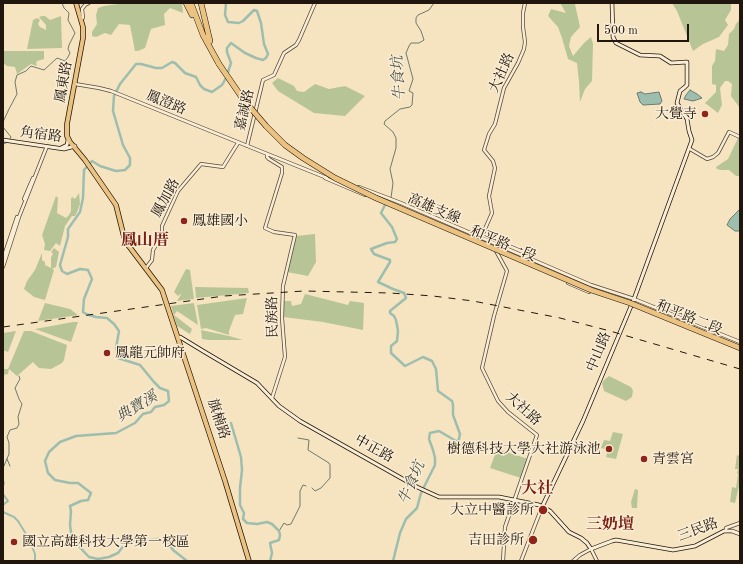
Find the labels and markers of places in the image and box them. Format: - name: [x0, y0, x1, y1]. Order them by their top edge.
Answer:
- place label: 大覺寺: [655, 106, 697, 122]
- marker: 大覺寺: [700, 109, 710, 119]
- place label: 鳳雄國小: [192, 213, 248, 229]
- marker: 鳳雄國小: [179, 216, 189, 226]
- place label: 鳳龍元帥府: [115, 345, 185, 361]
- marker: 鳳龍元帥府: [102, 348, 112, 358]
- place label: 樹德科技大學大社游泳池: [447, 441, 601, 457]
- marker: 樹德科技大學大社游泳池: [604, 444, 614, 454]
- place label: 青雲宮: [652, 451, 694, 467]
- marker: 青雲宮: [639, 454, 649, 464]
- place label: 大立中醫診所: [450, 502, 534, 518]
- marker: 大立中醫診所: [537, 504, 549, 516]
- place label: 吉田診所: [468, 532, 524, 548]
- place label: 國立高雄科技大學第一校區: [22, 534, 190, 550]
- marker: 吉田診所: [527, 534, 539, 546]
- marker: 國立高雄科技大學第一校區: [9, 537, 19, 547]

